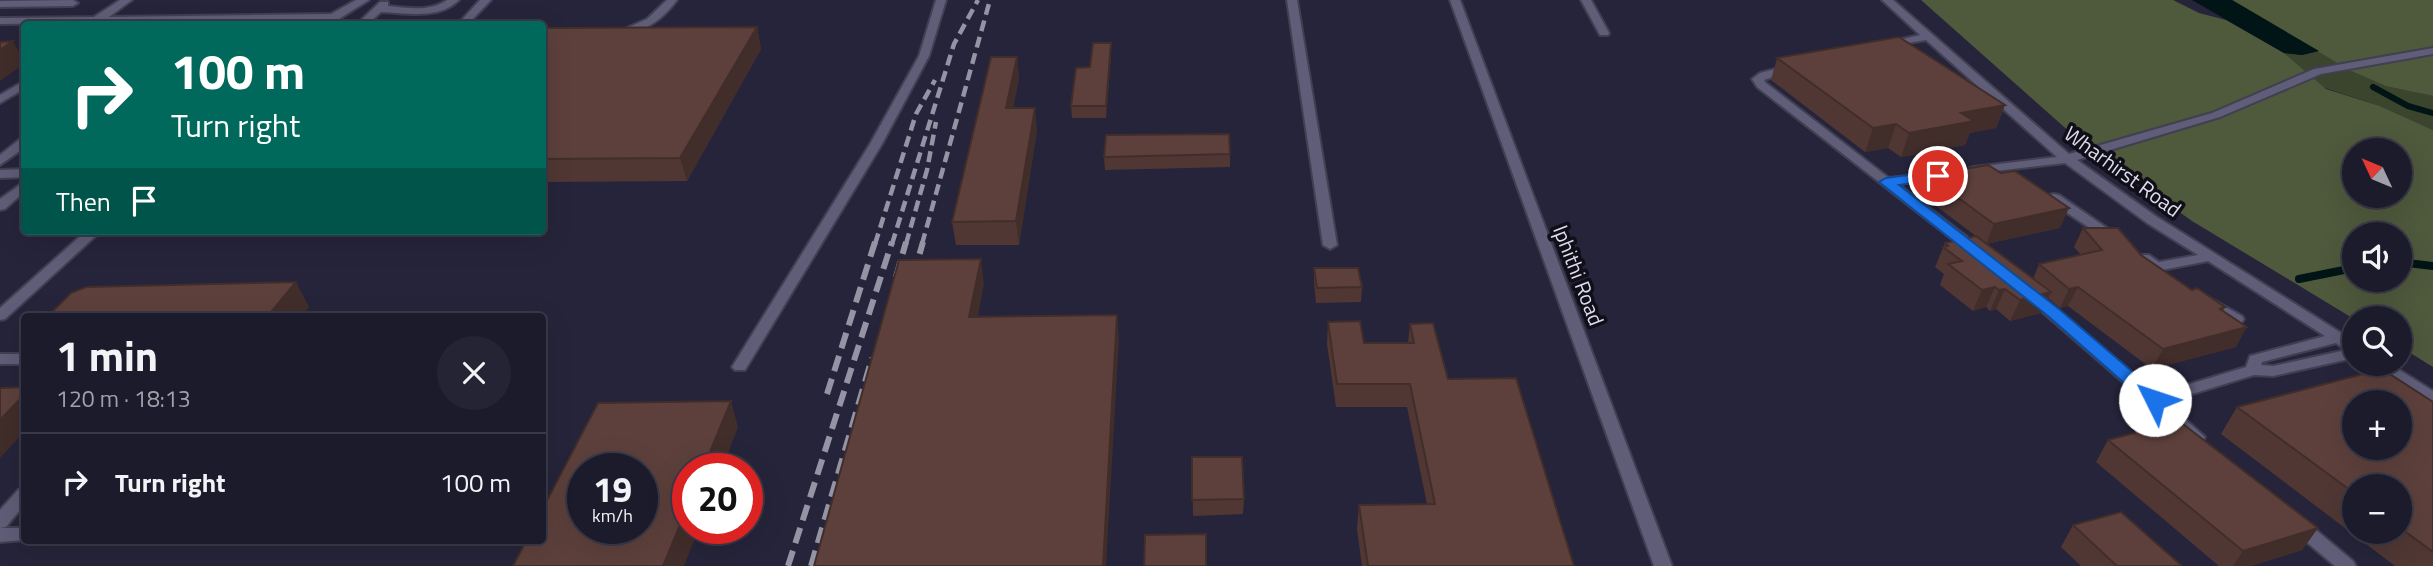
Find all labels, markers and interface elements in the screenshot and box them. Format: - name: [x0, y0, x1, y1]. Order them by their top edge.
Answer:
- text: 100 m: [171, 33, 305, 108]
- icon: right: [56, 49, 147, 140]
- text: Turn right: [171, 101, 300, 149]
- street label: Wharhirst Road: [2058, 117, 2188, 225]
- north arrow: [2342, 138, 2412, 208]
- map controls: [2342, 138, 2412, 544]
- pin: [1908, 146, 1968, 206]
- icon: arrive: [1919, 157, 1957, 195]
- text: Then: [56, 182, 111, 221]
- icon: arrive: [125, 182, 163, 220]
- street label: Iphithi Road: [1545, 220, 1613, 330]
- button: sound: [2342, 222, 2412, 292]
- button: search: [2342, 306, 2412, 376]
- text: 1 min: [56, 323, 158, 387]
- button: close: [437, 336, 511, 410]
- position arrow: [2118, 363, 2192, 437]
- text: 120 m · 18:13: [56, 381, 191, 416]
- button: +: [2342, 390, 2412, 460]
- speed limit sign: 20: [672, 453, 763, 544]
- text: 19: [593, 462, 632, 516]
- icon: right: [56, 463, 94, 501]
- text: Turn right: [115, 463, 226, 502]
- text: 100 m: [440, 463, 511, 502]
- button: −: [2342, 474, 2412, 544]
- text: km/h: [592, 502, 633, 529]

